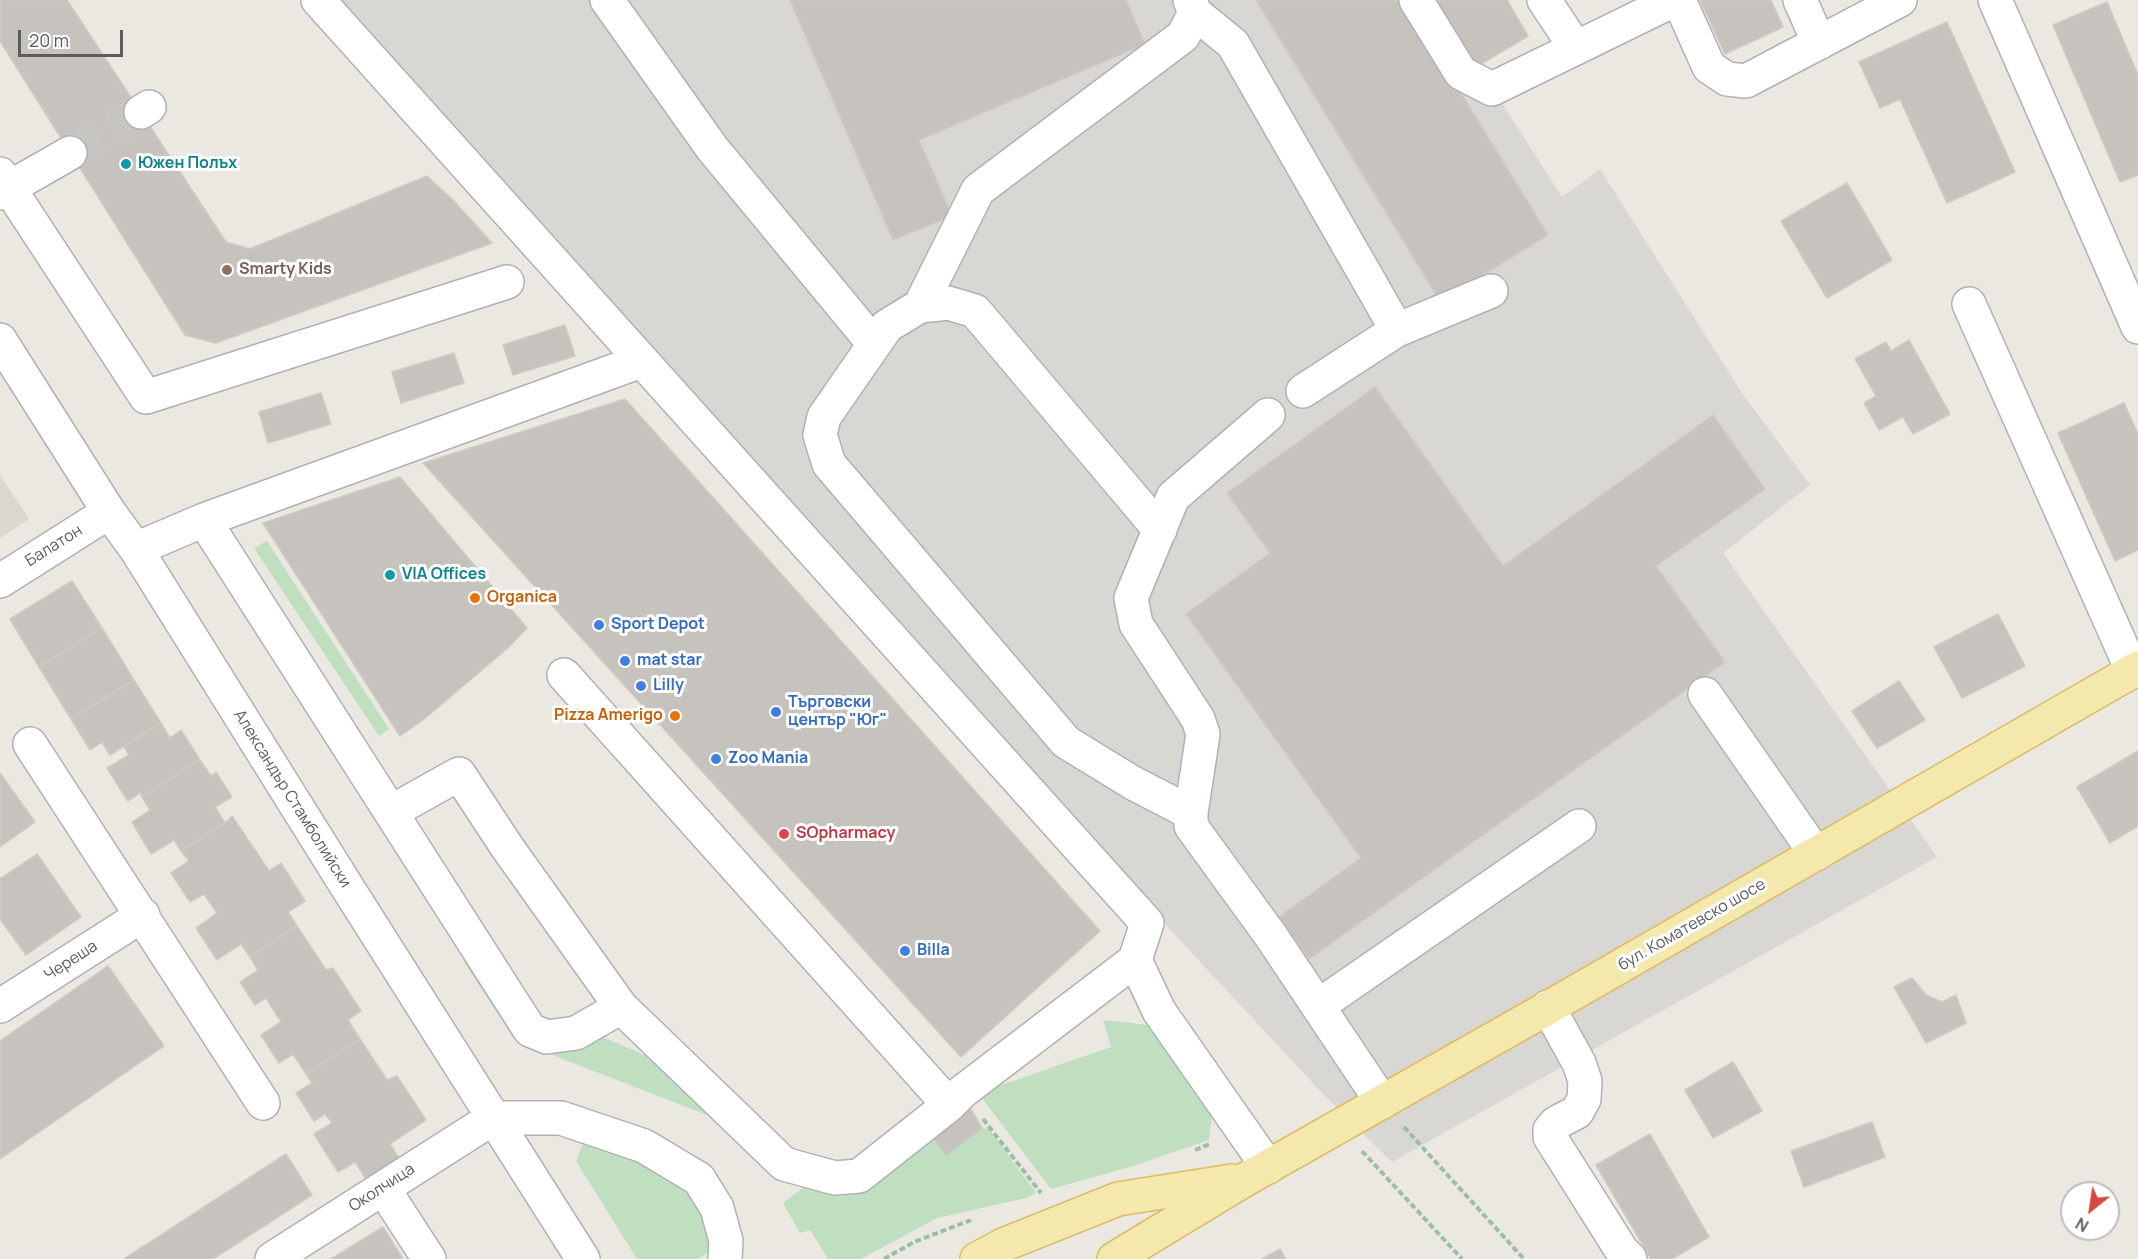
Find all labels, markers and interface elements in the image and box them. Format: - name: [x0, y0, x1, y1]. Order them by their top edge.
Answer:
- scale bar: [21, 18, 126, 56]
- text: 20 m: [29, 28, 69, 52]
- place label: Южен Полъх: [138, 154, 237, 174]
- marker: Южен Полъх: [119, 157, 133, 171]
- place label: Smarty Kids: [239, 260, 332, 280]
- marker: Smarty Kids: [220, 263, 234, 277]
- street label: Балатон: [22, 521, 86, 571]
- place label: VIA Offices: [402, 565, 486, 585]
- marker: VIA Offices: [383, 568, 397, 582]
- place label: Organica: [487, 588, 557, 608]
- marker: Organica: [468, 591, 482, 605]
- place label: Sport Depot: [611, 615, 705, 635]
- marker: Sport Depot: [592, 618, 606, 632]
- place label: mat star: [637, 651, 702, 671]
- marker: mat star: [618, 654, 632, 668]
- place label: Lilly: [653, 676, 684, 696]
- marker: Lilly: [634, 679, 648, 693]
- place label: Търговски център "Юг": [788, 693, 887, 731]
- marker: Търговски център "Юг": [769, 705, 783, 719]
- place label: Pizza Amerigo: [554, 706, 663, 726]
- street label: Александър Стамболийски: [229, 707, 355, 891]
- marker: Pizza Amerigo: [668, 709, 682, 723]
- place label: Zoo Mania: [728, 749, 808, 769]
- marker: Zoo Mania: [709, 752, 723, 766]
- place label: SOpharmacy: [796, 824, 895, 844]
- marker: SOpharmacy: [777, 827, 791, 841]
- street label: бул. Коматевско шосе: [1615, 875, 1769, 975]
- street label: Череша: [41, 937, 101, 985]
- place label: Billa: [917, 941, 950, 961]
- marker: Billa: [898, 944, 912, 958]
- street label: Околчица: [345, 1160, 419, 1216]
- north arrow: [2060, 1181, 2120, 1241]
- text: N: [2072, 1212, 2092, 1237]

